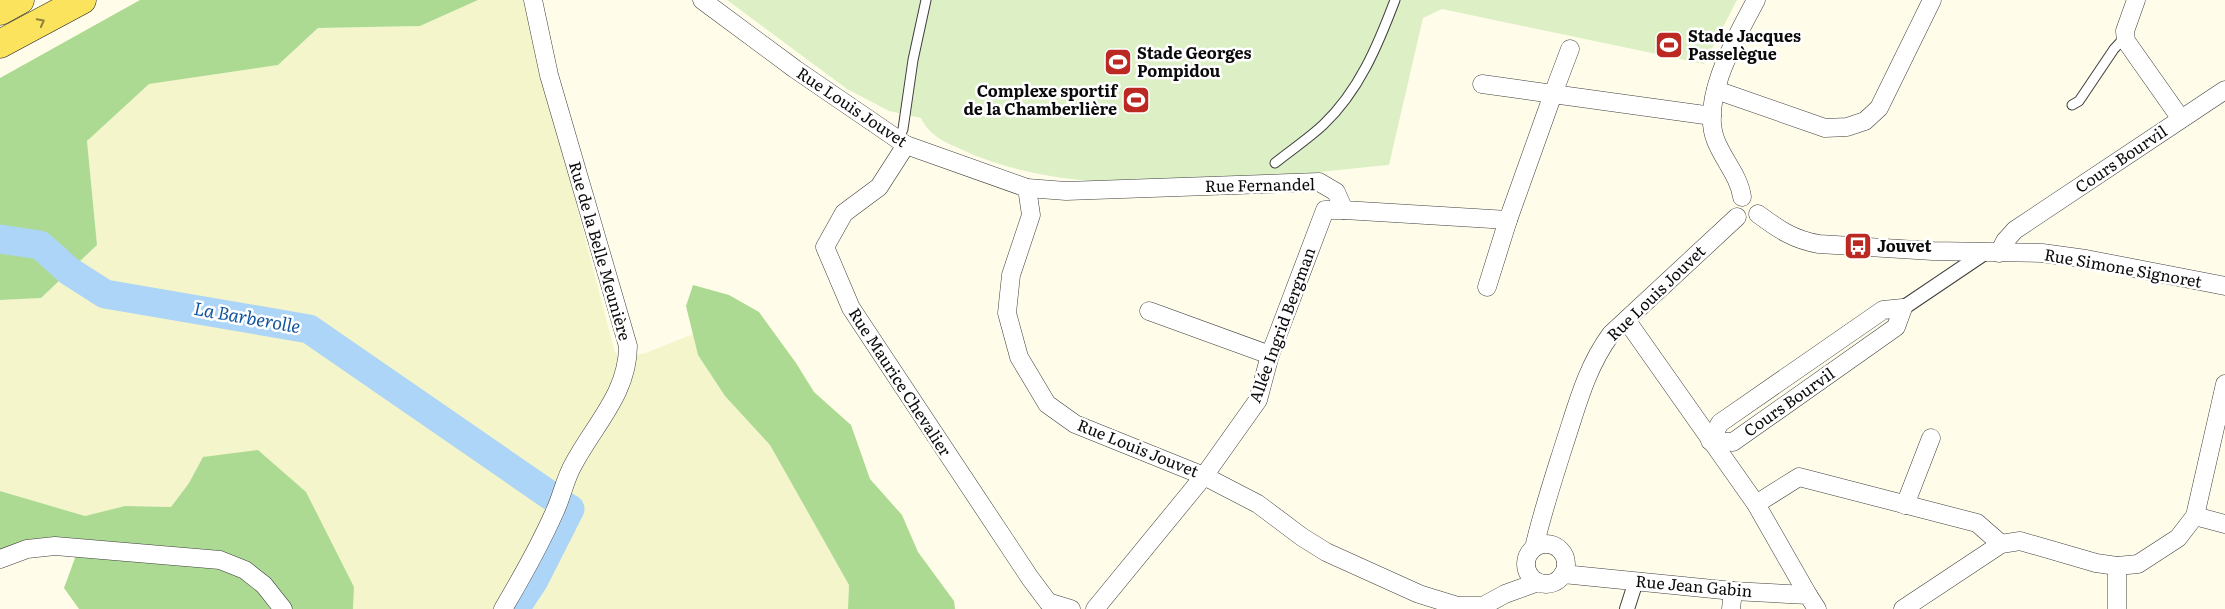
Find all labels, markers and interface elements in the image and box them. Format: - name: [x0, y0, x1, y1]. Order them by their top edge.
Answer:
- one-way arrow: [36, 18, 45, 28]
- place label: Stade Jacques Passelègue: [1688, 23, 1801, 65]
- sports icon: Stade Jacques Passelègue: [1654, 30, 1684, 60]
- place label: Stade Georges Pompidou: [1137, 40, 1251, 82]
- sports icon: Stade Georges Pompidou: [1103, 47, 1133, 77]
- street label: Rue Louis Jouvet: [792, 60, 913, 152]
- place label: Complexe sportif de la Chamberlière: [963, 78, 1119, 120]
- sports icon: Complexe sportif de la Chamberlière: [1121, 85, 1151, 115]
- street label: Cours Bourvil: [2070, 118, 2171, 198]
- street label: Rue de la Belle Meunière: [564, 158, 638, 343]
- street label: Rue Fernandel: [1205, 171, 1315, 197]
- bus stop icon: Jouvet: [1843, 231, 1873, 261]
- place label: Jouvet: [1877, 233, 1931, 257]
- street label: Rue Louis Jouvet: [1601, 239, 1710, 346]
- street label: Rue Simone Signoret: [2043, 241, 2204, 293]
- street label: Allée Ingrid Bergman: [1242, 243, 1320, 406]
- water label: La Barberolle: [192, 294, 303, 339]
- street label: Rue Maurice Chevalier: [844, 302, 958, 461]
- street label: Cours Bourvil: [1738, 361, 1839, 442]
- street label: Rue Louis Jouvet: [1074, 412, 1203, 483]
- street label: Rue Jean Gabin: [1635, 568, 1754, 602]

